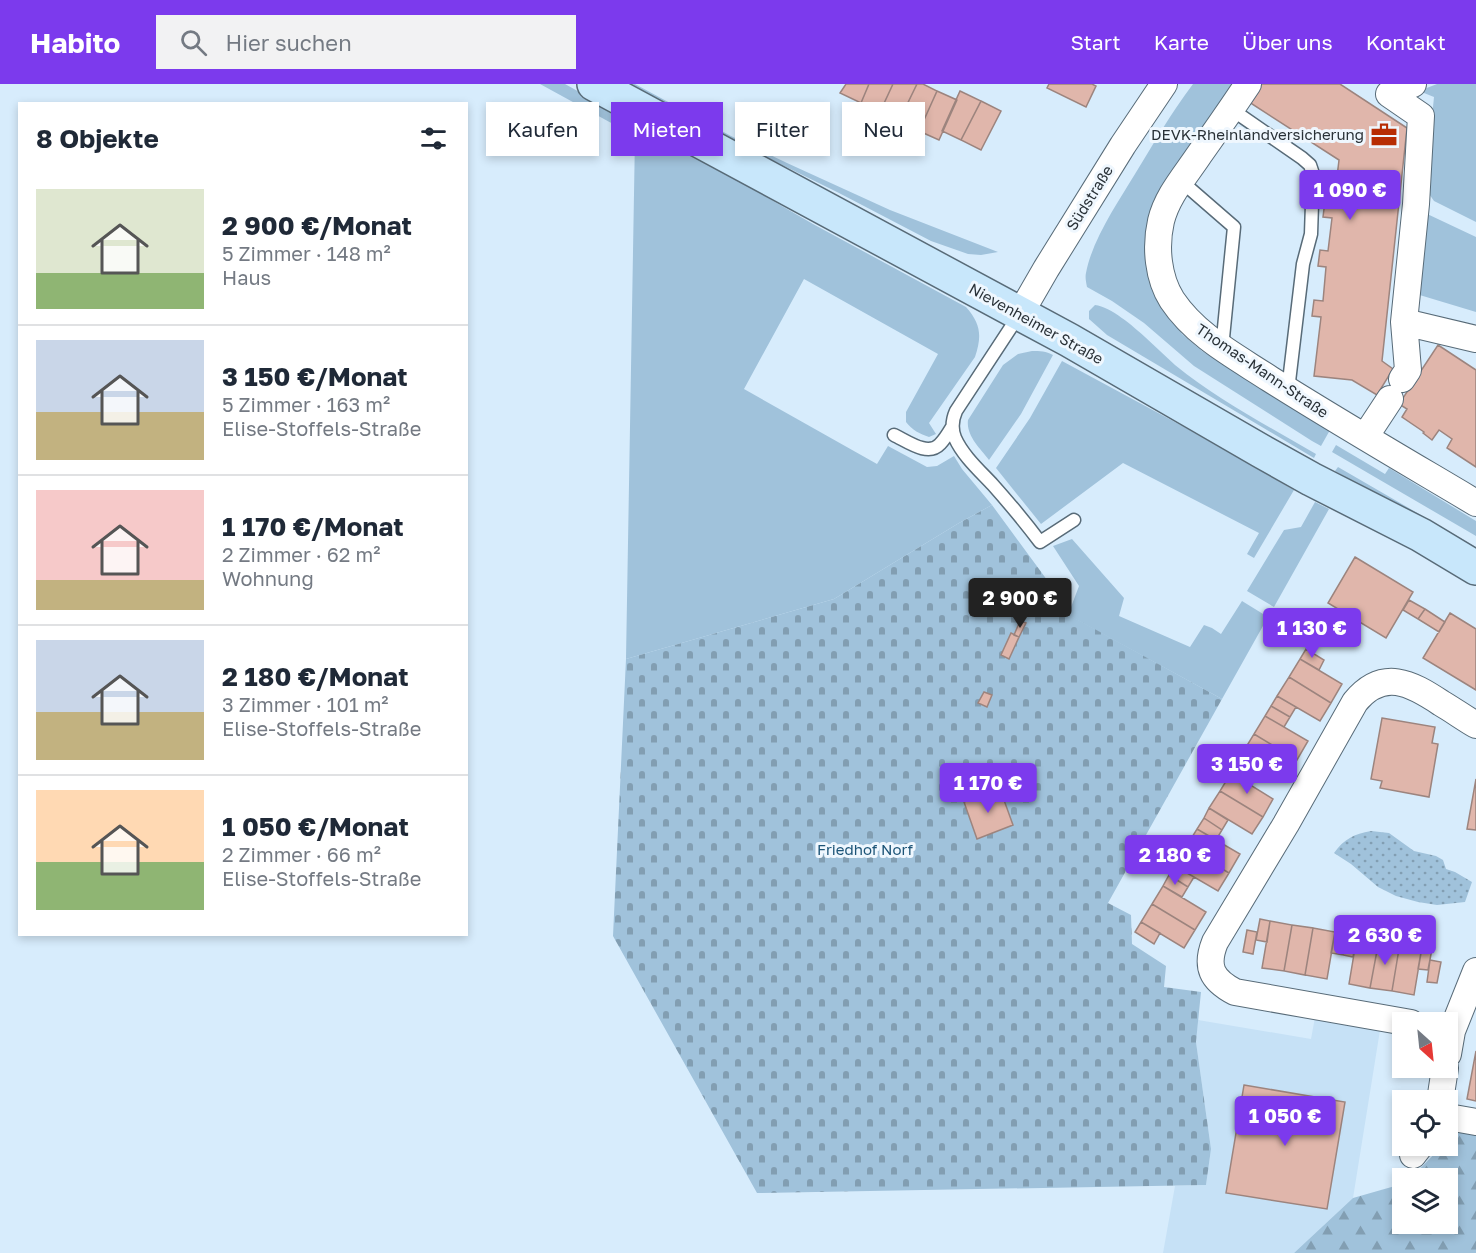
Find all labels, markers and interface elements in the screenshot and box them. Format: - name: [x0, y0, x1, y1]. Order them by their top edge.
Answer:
- search box: [156, 15, 576, 69]
- text: Habito: [30, 26, 120, 59]
- icon: search: [177, 26, 210, 59]
- text: Hier suchen: [225, 29, 352, 56]
- text: Start: [1070, 29, 1121, 55]
- text: Karte: [1154, 29, 1209, 55]
- text: Über uns: [1242, 29, 1333, 55]
- text: Kontakt: [1366, 29, 1446, 55]
- chip: Kaufen: [486, 102, 599, 156]
- chip: Mieten: [611, 102, 723, 156]
- chip: Filter: [735, 102, 830, 156]
- chip: Neu: [842, 102, 925, 156]
- office icon: DEVK-Rheinlandversicherung: [1369, 120, 1399, 150]
- icon: filters: [417, 122, 450, 155]
- text: 8 Objekte: [36, 123, 159, 154]
- place label: DEVK-Rheinlandversicherung: [1151, 125, 1364, 143]
- street label: Südstraße: [1062, 161, 1116, 233]
- pin: 1 090 €: [1295, 170, 1405, 221]
- text: 1 090 €: [1313, 177, 1387, 201]
- text: 2 900 €/Monat: [222, 210, 412, 241]
- icon: home: [84, 213, 156, 285]
- text: 5 Zimmer · 148 m²: [222, 241, 391, 265]
- text: Haus: [222, 265, 271, 289]
- street label: Nievenheimer Straße: [966, 279, 1107, 368]
- street label: Thomas-Mann-Straße: [1193, 319, 1332, 421]
- text: 3 150 €/Monat: [222, 361, 408, 392]
- icon: home: [84, 364, 156, 436]
- text: 5 Zimmer · 163 m²: [222, 392, 390, 416]
- text: Elise-Stoffels-Straße: [222, 416, 421, 440]
- text: 1 170 €/Monat: [222, 511, 404, 542]
- icon: home: [84, 514, 156, 586]
- text: 2 Zimmer · 62 m²: [222, 542, 380, 566]
- text: Wohnung: [222, 566, 314, 590]
- pin: 2 900 €: [965, 578, 1075, 629]
- text: 2 900 €: [983, 585, 1058, 609]
- pin: 1 130 €: [1257, 608, 1367, 659]
- text: 1 130 €: [1277, 615, 1347, 639]
- text: 2 180 €/Monat: [222, 661, 409, 692]
- icon: home: [84, 664, 156, 736]
- text: 3 Zimmer · 101 m²: [222, 692, 389, 716]
- text: Elise-Stoffels-Straße: [222, 716, 421, 740]
- pin: 3 150 €: [1192, 744, 1302, 795]
- text: 3 150 €: [1211, 751, 1283, 775]
- pin: 1 170 €: [933, 763, 1043, 814]
- text: 1 170 €: [954, 770, 1022, 794]
- text: 1 050 €/Monat: [222, 811, 409, 842]
- icon: home: [84, 814, 156, 886]
- pin: 2 180 €: [1120, 835, 1230, 886]
- park label: Friedhof Norf: [817, 840, 914, 858]
- text: 2 Zimmer · 66 m²: [222, 842, 381, 866]
- text: 2 180 €: [1139, 842, 1211, 866]
- text: Elise-Stoffels-Straße: [222, 866, 421, 890]
- pin: 2 630 €: [1330, 915, 1440, 966]
- text: 2 630 €: [1348, 922, 1422, 946]
- north arrow: [1392, 1012, 1458, 1078]
- map controls: [1392, 1012, 1458, 1234]
- button: locate: [1392, 1090, 1458, 1156]
- pin: 1 050 €: [1230, 1096, 1340, 1147]
- text: 1 050 €: [1249, 1103, 1321, 1127]
- button: layers: [1392, 1168, 1458, 1234]

